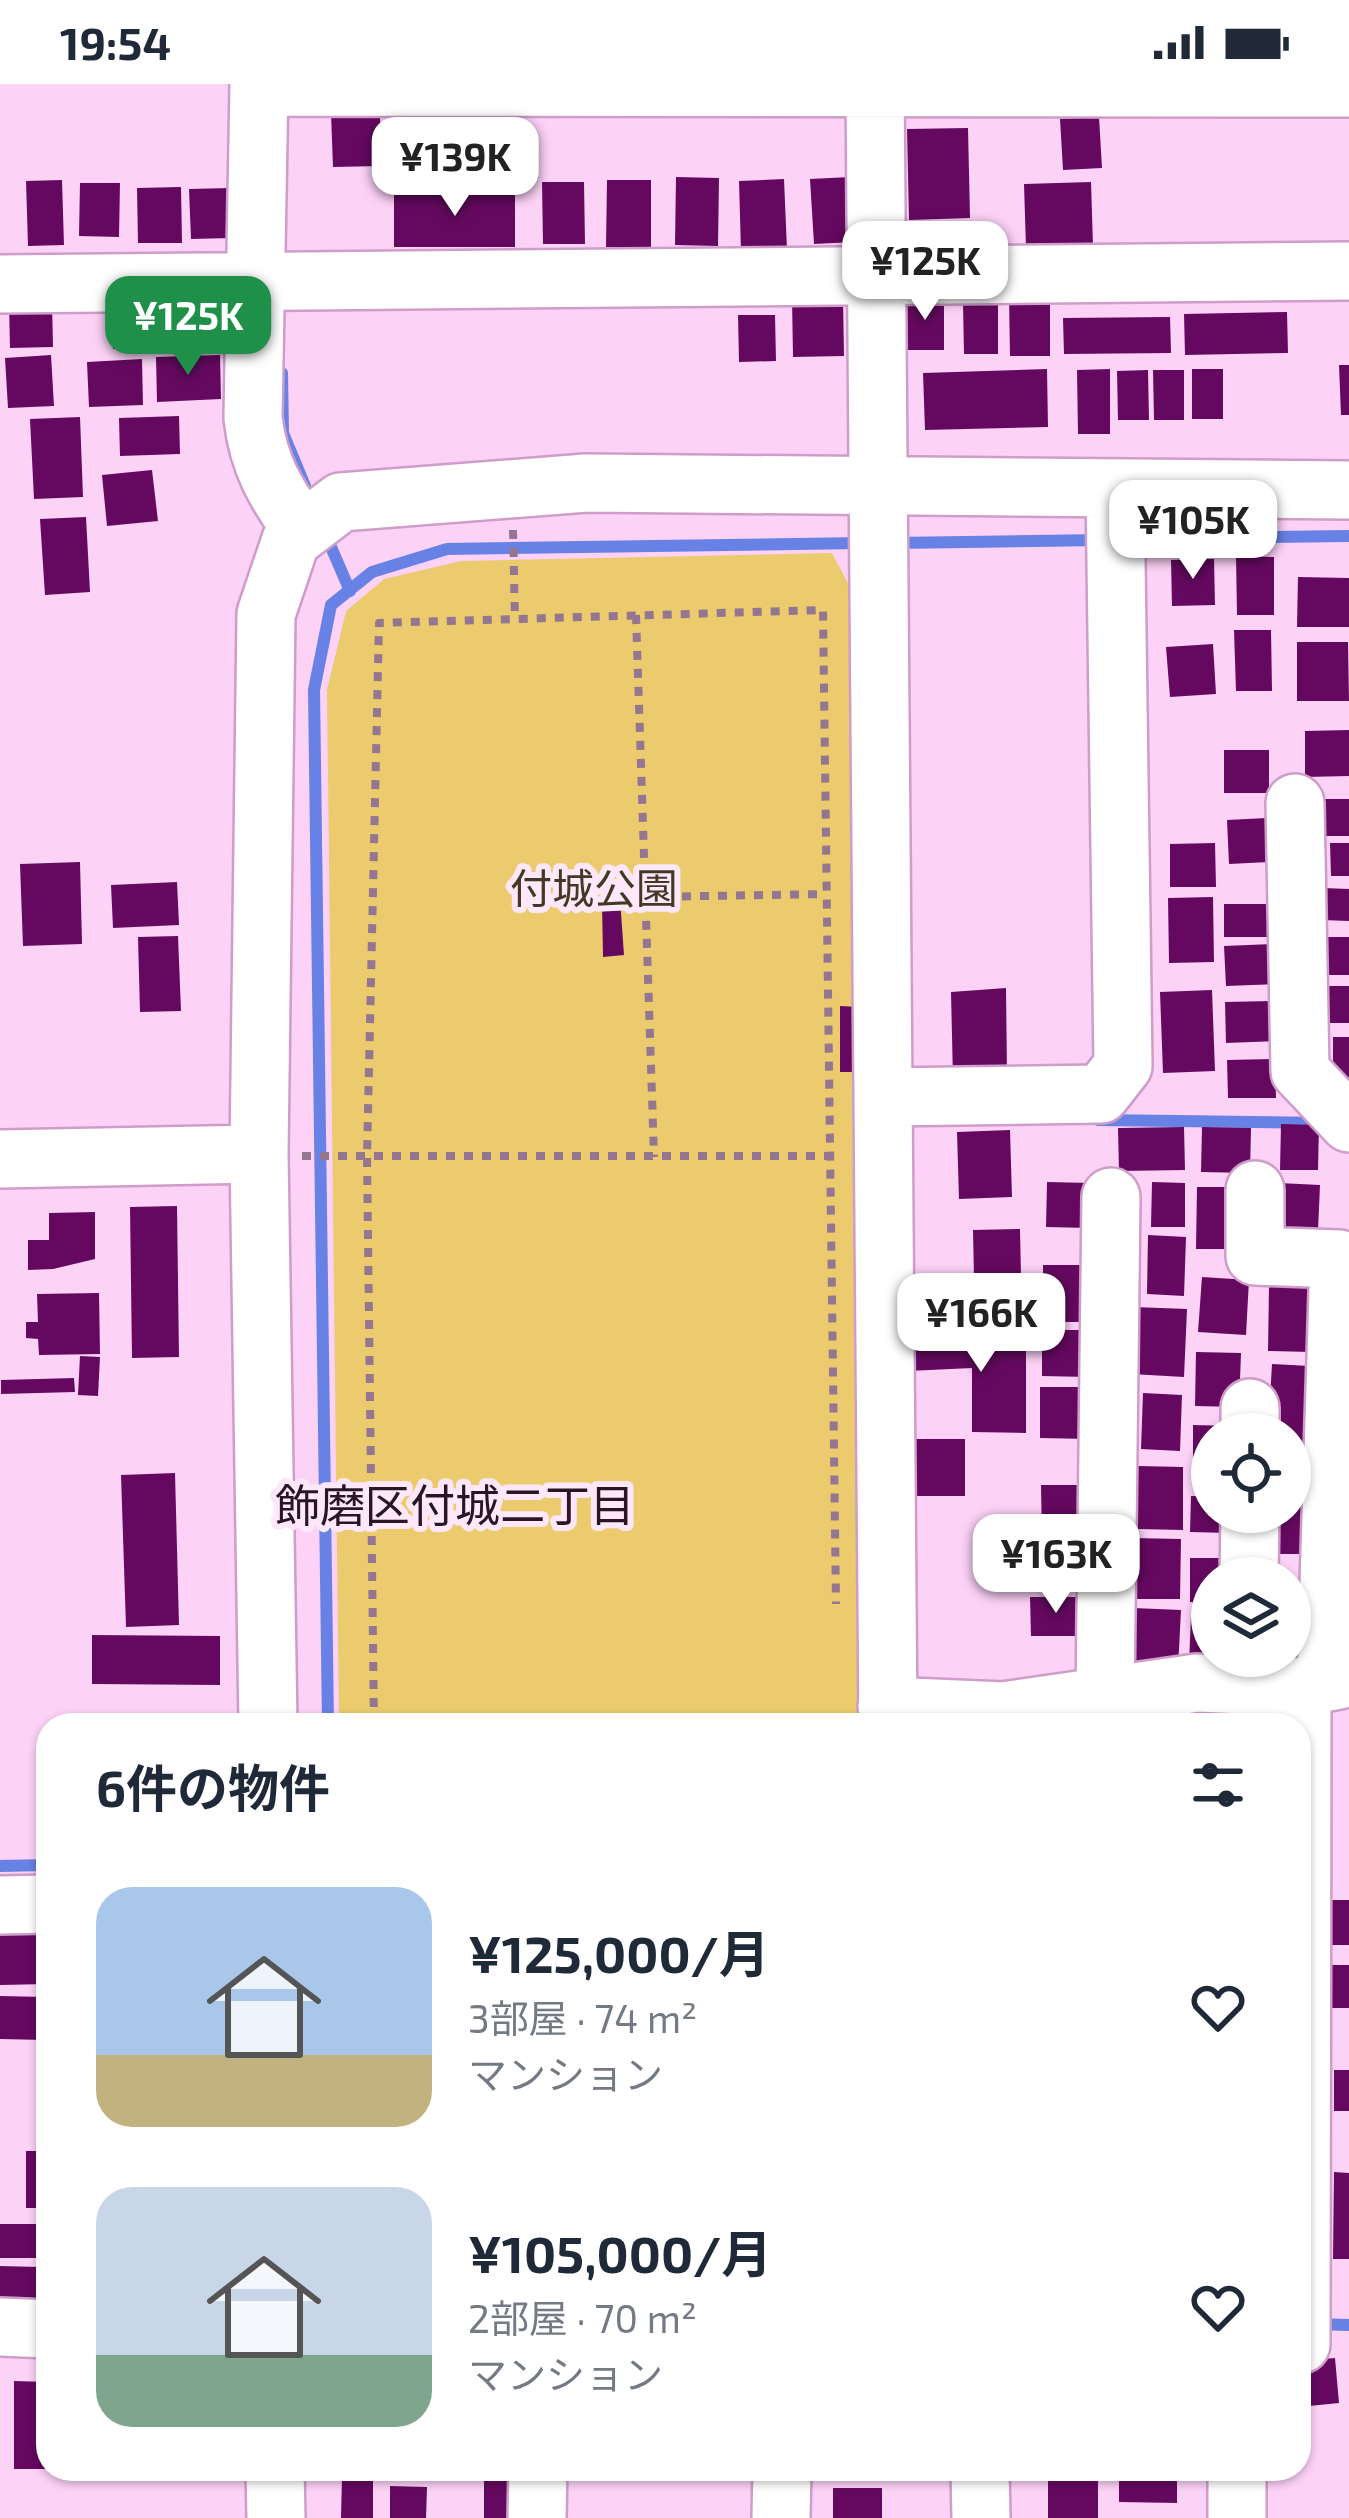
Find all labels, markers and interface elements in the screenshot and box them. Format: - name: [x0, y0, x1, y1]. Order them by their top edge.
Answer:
- text: 19:54: [60, 15, 171, 69]
- pin: ¥139K: [371, 117, 539, 219]
- text: ¥139K: [399, 132, 511, 179]
- pin: ¥125K: [841, 221, 1009, 323]
- text: ¥125K: [869, 236, 981, 283]
- pin: ¥125K: [104, 276, 272, 378]
- text: ¥125K: [132, 291, 244, 338]
- pin: ¥105K: [1109, 480, 1277, 582]
- text: ¥105K: [1136, 495, 1250, 542]
- park label: 付城公園: [510, 862, 678, 912]
- pin: ¥166K: [897, 1273, 1065, 1375]
- text: ¥166K: [924, 1288, 1038, 1335]
- map controls: [1191, 1413, 1311, 1677]
- button: locate: [1191, 1413, 1311, 1533]
- district label: 飾磨区付城二丁目: [275, 1477, 635, 1531]
- pin: ¥163K: [972, 1514, 1140, 1616]
- text: ¥163K: [1000, 1529, 1112, 1576]
- button: layers: [1191, 1557, 1311, 1677]
- icon: filters: [1185, 1752, 1251, 1818]
- text: 6件の物件: [96, 1756, 330, 1817]
- text: ¥125,000/月: [468, 1922, 770, 1983]
- icon: home: [192, 1935, 336, 2079]
- icon: heart: [1185, 1974, 1251, 2040]
- text: 3部屋 · 74 m²: [468, 1994, 697, 2041]
- text: マンション: [468, 2050, 663, 2097]
- text: ¥105,000/月: [468, 2222, 772, 2283]
- icon: home: [192, 2235, 336, 2379]
- icon: heart: [1185, 2274, 1251, 2340]
- text: 2部屋 · 70 m²: [468, 2294, 697, 2341]
- text: マンション: [468, 2350, 663, 2397]

